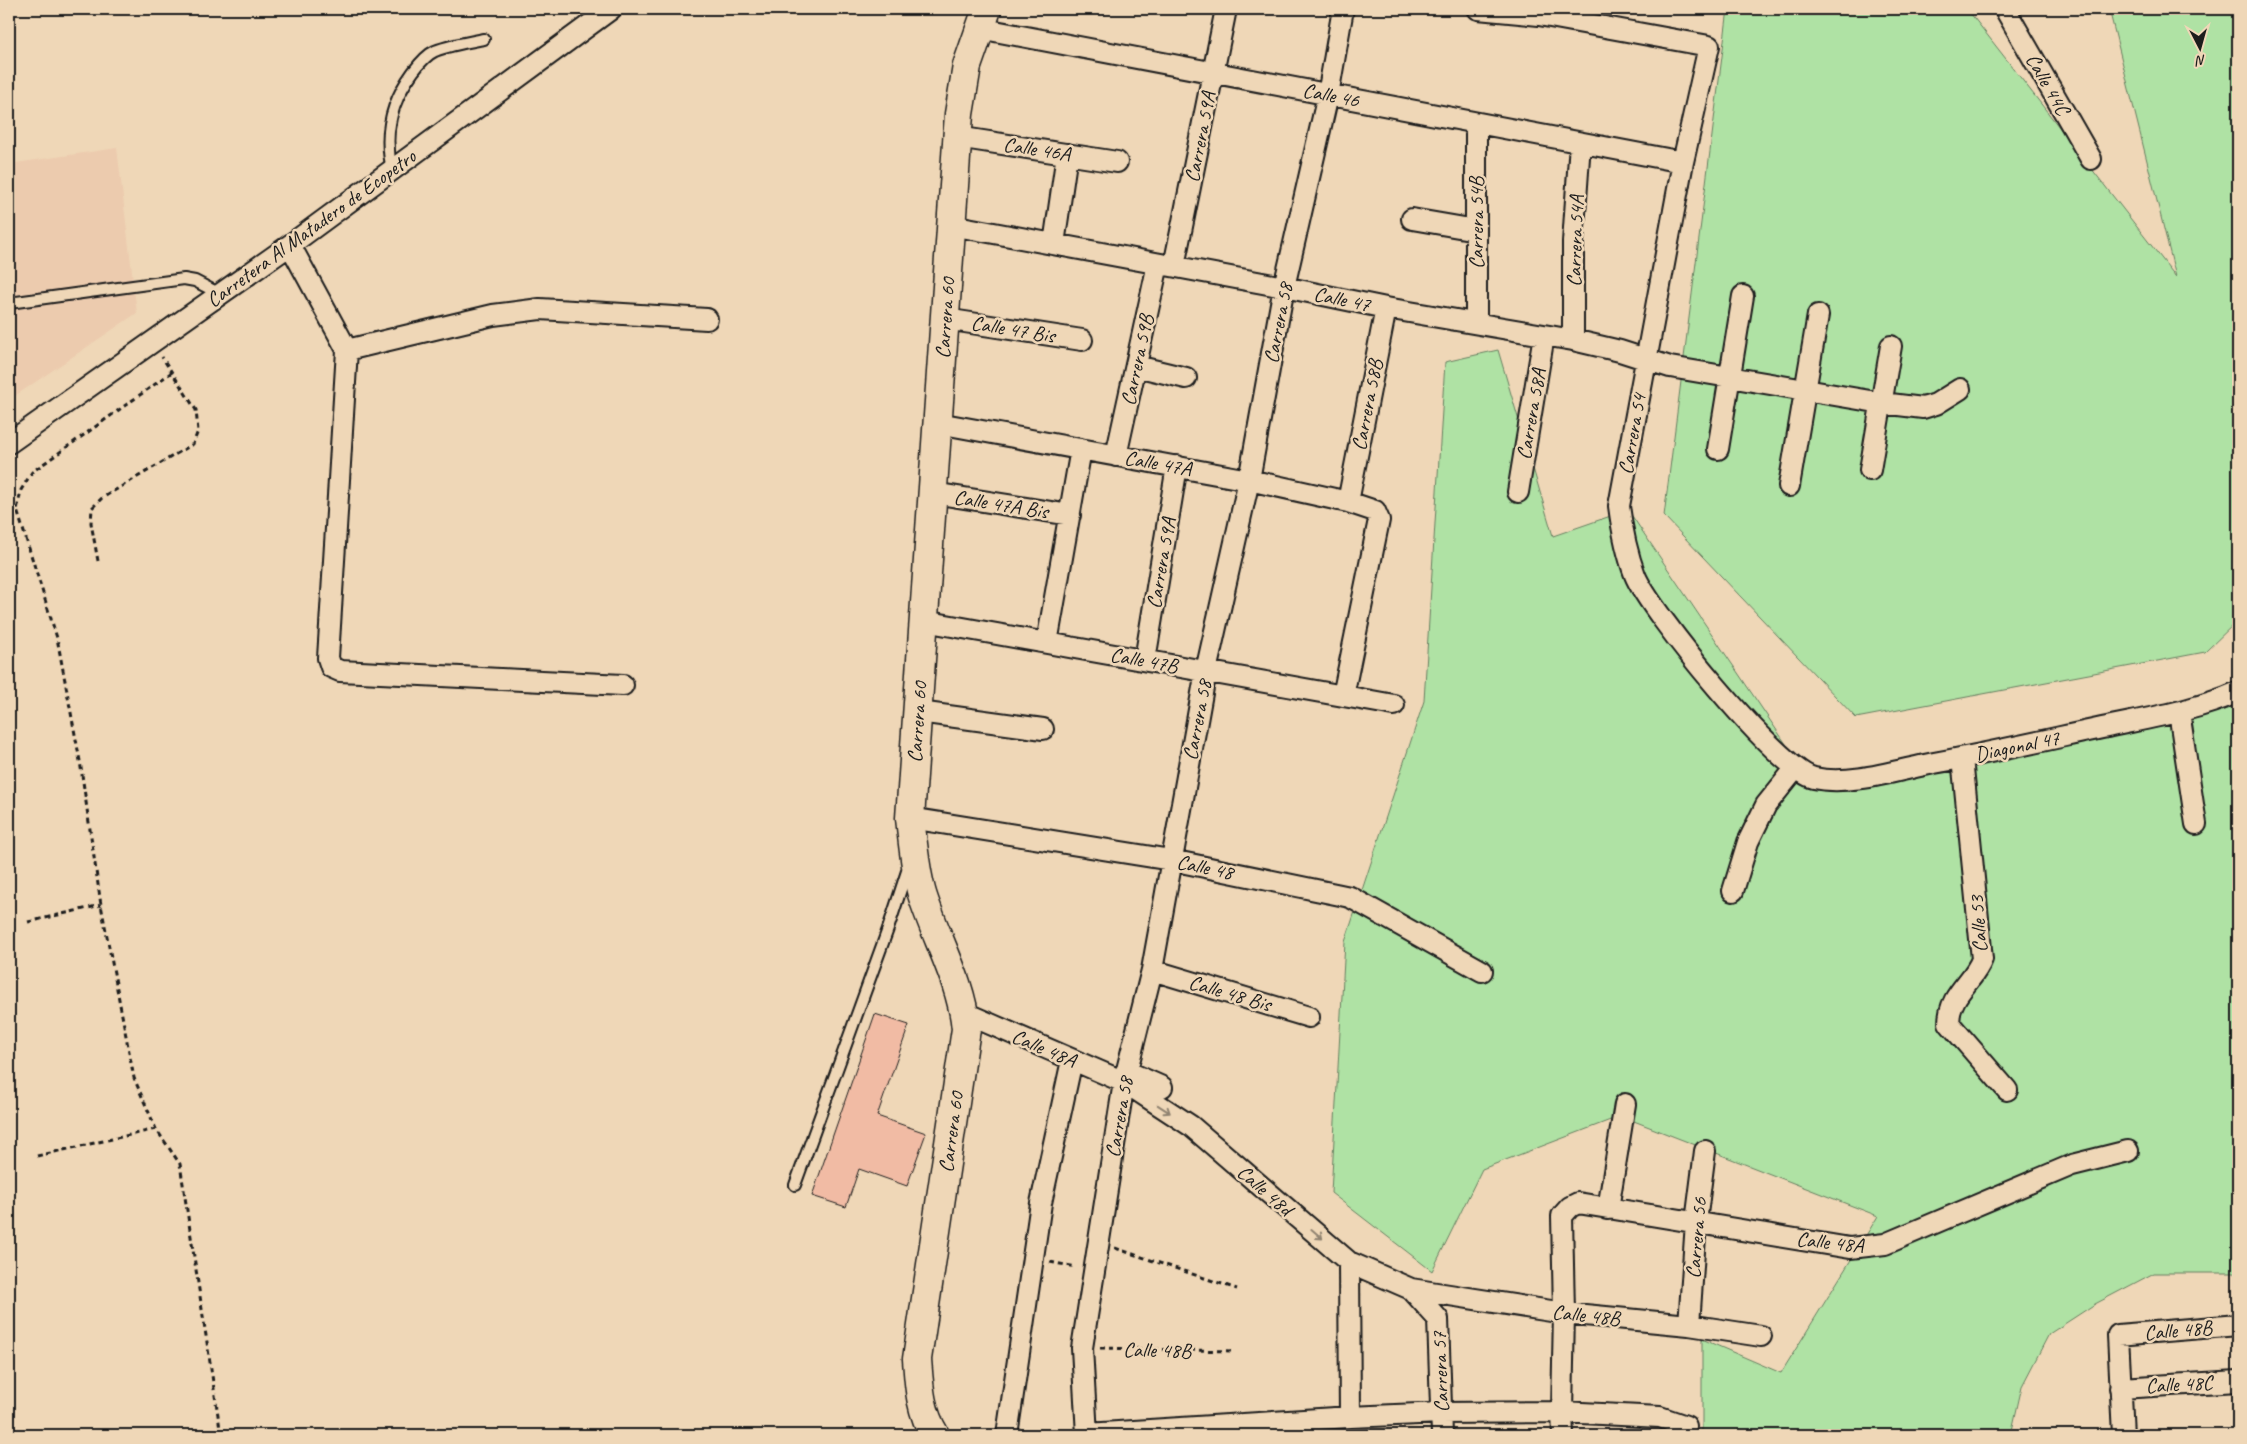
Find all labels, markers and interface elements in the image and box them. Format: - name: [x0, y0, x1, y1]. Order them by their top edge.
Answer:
- north arrow: [2174, 22, 2224, 72]
- street label: Calle 44C: [2020, 49, 2077, 121]
- text: N: [2194, 52, 2207, 70]
- street label: Calle 46: [1301, 77, 1362, 113]
- street label: Carrera 59A: [1178, 88, 1222, 185]
- street label: Calle 46A: [1002, 131, 1074, 167]
- street label: Carretera Al Matadero de Ecopetro: [201, 142, 422, 313]
- street label: Carrera 54B: [1463, 175, 1489, 269]
- street label: Carrera 54A: [1560, 193, 1590, 287]
- street label: Carrera 60: [929, 275, 961, 359]
- street label: Carrera 58: [1257, 278, 1299, 365]
- street label: Calle 47: [1311, 280, 1374, 318]
- street label: Calle 47 Bis: [969, 310, 1058, 349]
- street label: Carrera 59B: [1115, 310, 1160, 408]
- street label: Carrera 58B: [1345, 355, 1389, 453]
- street label: Carrera 58A: [1510, 365, 1552, 461]
- street label: Carrera 54: [1612, 389, 1652, 476]
- street label: Calle 47A: [1122, 444, 1195, 482]
- street label: Calle 47A Bis: [952, 484, 1052, 525]
- street label: Carrera 59A: [1140, 514, 1182, 610]
- street label: Calle 47B: [1108, 641, 1182, 679]
- street label: Carrera 58: [1176, 675, 1218, 762]
- street label: Carrera 60: [901, 679, 933, 763]
- street label: Diagonal 47: [1972, 724, 2063, 768]
- street label: Calle 48: [1174, 848, 1238, 886]
- street label: Calle 53: [1963, 893, 1993, 953]
- street label: Calle 48 Bis: [1186, 969, 1276, 1018]
- street label: Calle 48A: [1008, 1023, 1081, 1074]
- street label: Carrera 58: [1099, 1072, 1139, 1159]
- street label: Carrera 60: [932, 1088, 970, 1174]
- one-way arrow: [1157, 1104, 1171, 1114]
- street label: Calle 48d: [1232, 1159, 1301, 1224]
- street label: Carrera 56: [1680, 1196, 1713, 1280]
- street label: Calle 48A: [1795, 1226, 1866, 1259]
- one-way arrow: [1310, 1228, 1323, 1240]
- street label: Calle 48B: [1551, 1299, 1623, 1332]
- street label: Calle 48B: [2143, 1314, 2215, 1346]
- street label: Carrera 57: [1426, 1329, 1454, 1413]
- street label: Calle 48B: [1123, 1336, 1193, 1364]
- street label: Calle 48C: [2145, 1369, 2215, 1399]

